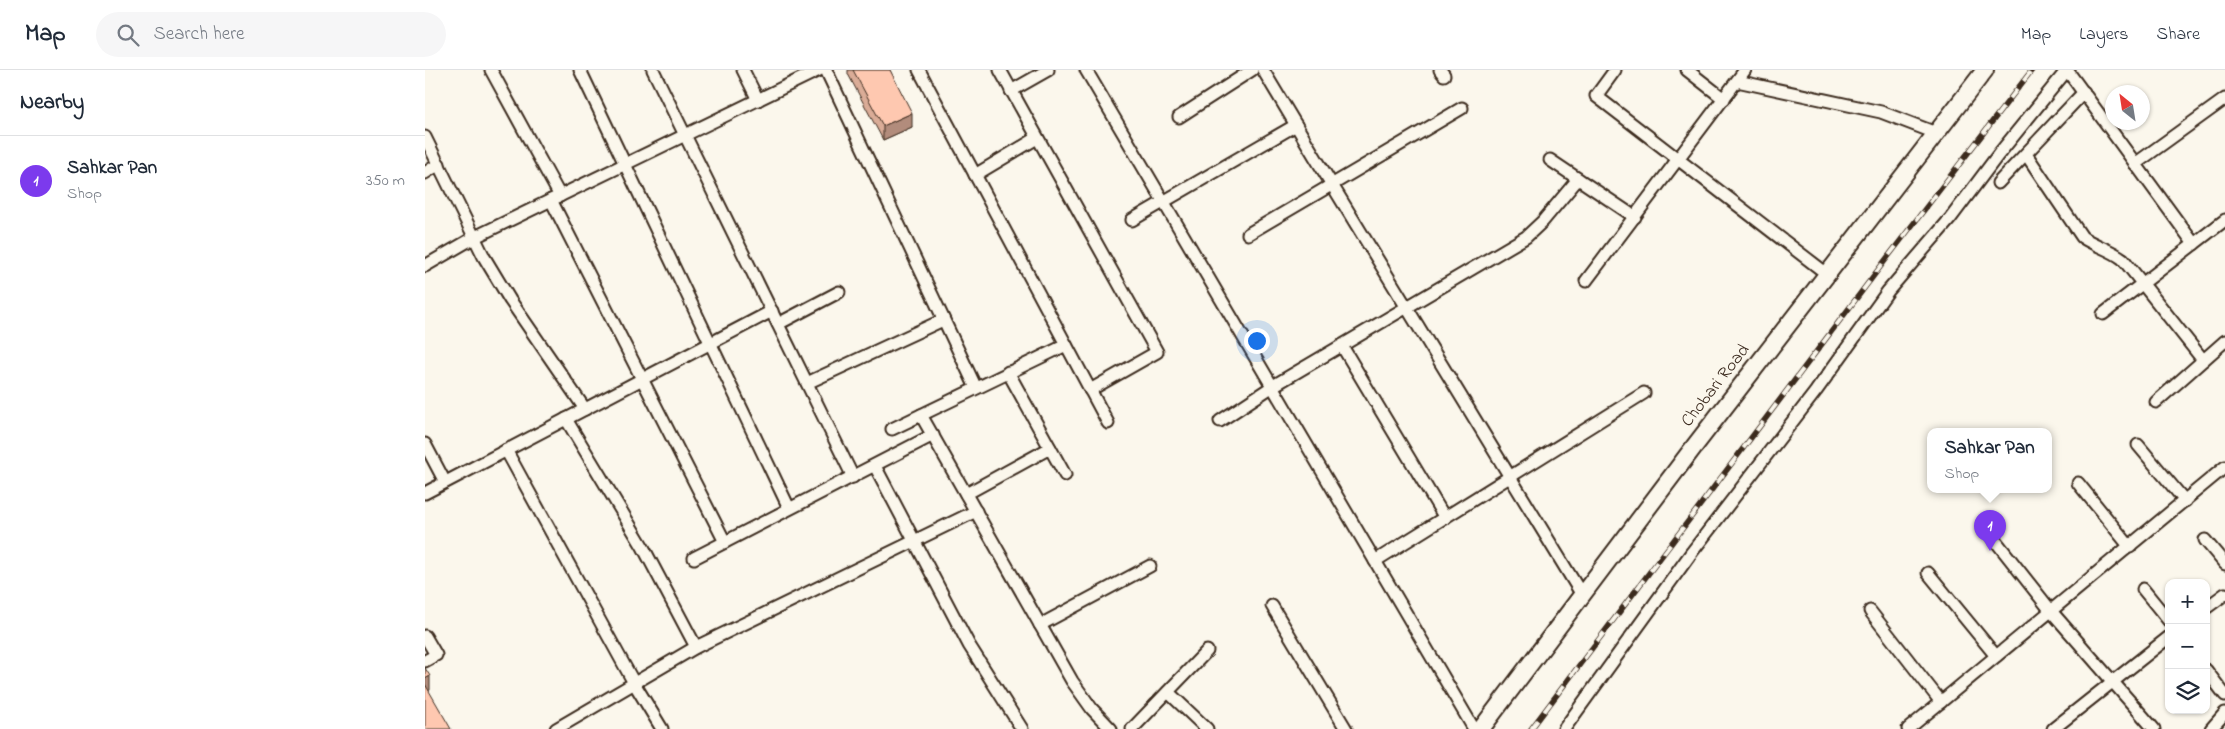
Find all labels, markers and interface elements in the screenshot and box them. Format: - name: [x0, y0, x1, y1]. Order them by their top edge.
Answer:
- search box: [96, 12, 446, 57]
- text: Map: [25, 17, 66, 52]
- icon: search: [114, 21, 142, 49]
- text: Search here: [154, 21, 245, 48]
- text: Map: [2021, 22, 2051, 48]
- text: Layers: [2079, 22, 2129, 48]
- text: Share: [2157, 22, 2200, 48]
- north arrow: [2105, 85, 2150, 130]
- text: Nearby: [20, 88, 84, 118]
- text: Sahkar Pan: [67, 155, 157, 182]
- text: 1: [33, 169, 39, 193]
- text: 350 m: [366, 169, 405, 193]
- text: Shop: [67, 182, 102, 206]
- your location: [1244, 328, 1270, 354]
- street label: Chobari Road: [1675, 339, 1757, 433]
- popup: [1927, 428, 2052, 493]
- text: Sahkar Pan: [1944, 435, 2035, 462]
- text: Shop: [1944, 462, 1979, 486]
- pin: 1: [1974, 510, 2006, 551]
- map controls: [2165, 579, 2210, 714]
- button: +: [2165, 579, 2210, 624]
- button: −: [2165, 624, 2210, 669]
- button: layers: [2165, 669, 2210, 714]

